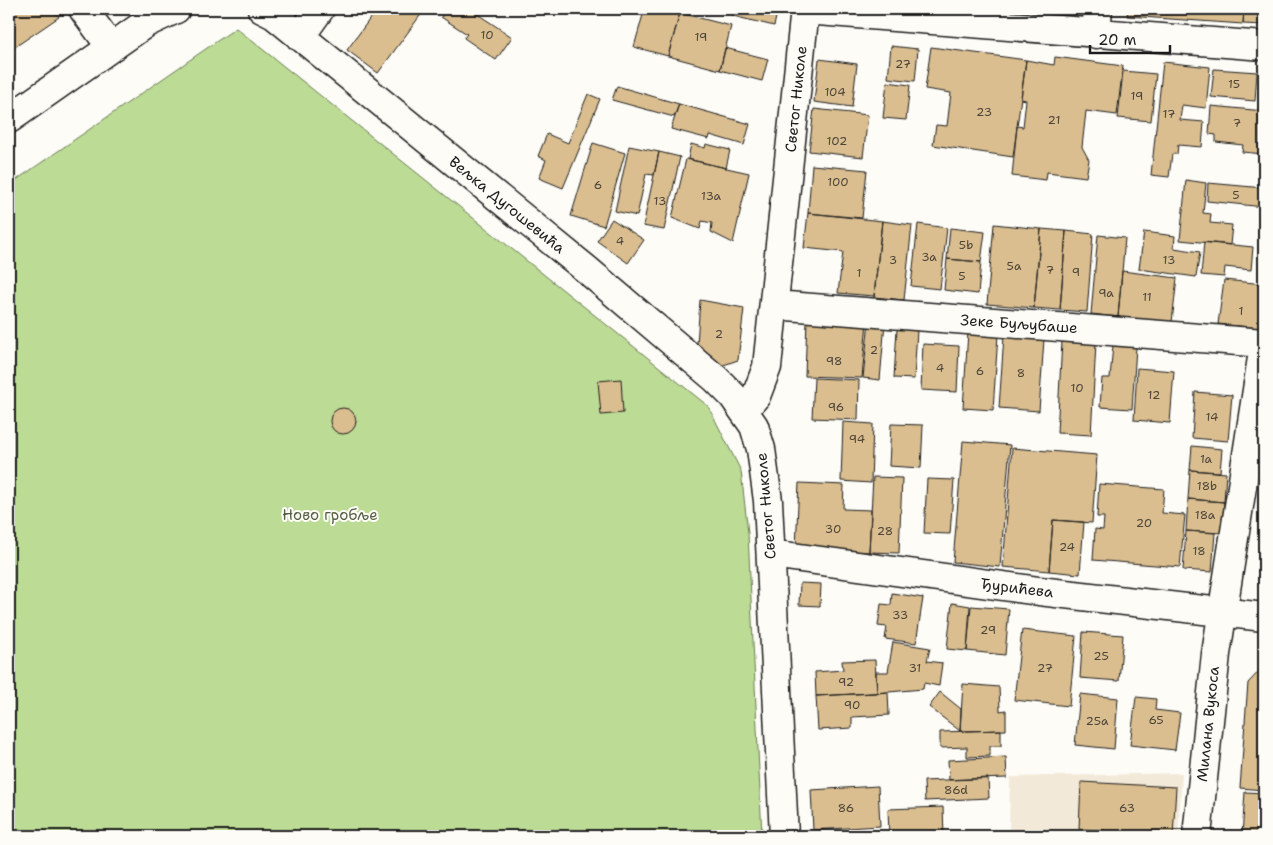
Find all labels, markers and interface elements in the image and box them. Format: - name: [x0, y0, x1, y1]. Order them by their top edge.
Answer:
- scale bar: [1090, 22, 1170, 54]
- house number: 10: [480, 27, 494, 43]
- house number: 19: [695, 29, 707, 45]
- text: 20 m: [1098, 30, 1137, 50]
- street label: Светог Николе: [780, 45, 812, 153]
- house number: 27: [895, 56, 911, 72]
- house number: 15: [1228, 76, 1240, 92]
- house number: 104: [824, 84, 846, 100]
- house number: 19: [1131, 88, 1143, 104]
- house number: 23: [976, 104, 992, 120]
- house number: 17: [1163, 106, 1175, 122]
- house number: 21: [1048, 112, 1060, 128]
- house number: 7: [1233, 115, 1241, 131]
- house number: 102: [827, 133, 847, 149]
- street label: Вељка Дугошевића: [445, 152, 570, 259]
- house number: 100: [827, 174, 849, 190]
- house number: 6: [594, 177, 602, 193]
- house number: 5: [1232, 187, 1240, 203]
- house number: 13a: [701, 188, 722, 204]
- house number: 13: [654, 193, 666, 209]
- house number: 4: [616, 233, 624, 249]
- house number: 5b: [959, 237, 973, 253]
- house number: 3a: [921, 249, 937, 265]
- house number: 3: [889, 252, 897, 268]
- house number: 13: [1163, 252, 1175, 268]
- house number: 5a: [1007, 258, 1022, 274]
- house number: 7: [1046, 262, 1054, 278]
- house number: 9: [1072, 264, 1080, 280]
- house number: 1: [856, 265, 862, 281]
- house number: 5: [958, 268, 966, 284]
- house number: 9a: [1098, 285, 1114, 301]
- house number: 11: [1142, 289, 1152, 305]
- house number: 1: [1238, 303, 1244, 319]
- street label: Зеке Буљубаше: [960, 310, 1078, 338]
- house number: 2: [715, 326, 723, 342]
- house number: 2: [870, 342, 878, 358]
- house number: 98: [826, 353, 842, 369]
- house number: 4: [936, 360, 944, 376]
- house number: 6: [976, 363, 984, 379]
- house number: 8: [1017, 365, 1025, 381]
- house number: 10: [1070, 380, 1084, 396]
- house number: 12: [1148, 387, 1160, 403]
- house number: 96: [828, 399, 844, 415]
- house number: 14: [1206, 409, 1218, 425]
- house number: 94: [849, 431, 865, 447]
- house number: 1a: [1200, 451, 1213, 467]
- street label: Светог Николе: [751, 452, 781, 560]
- house number: 18b: [1197, 478, 1217, 494]
- park label: Ново гробље: [282, 505, 378, 525]
- house number: 18a: [1195, 507, 1216, 523]
- house number: 20: [1136, 515, 1152, 531]
- house number: 30: [825, 521, 841, 537]
- house number: 28: [877, 523, 893, 539]
- house number: 24: [1059, 539, 1075, 555]
- house number: 18: [1192, 543, 1206, 559]
- street label: Ђурићева: [980, 574, 1055, 602]
- house number: 33: [892, 607, 908, 623]
- house number: 29: [980, 622, 996, 638]
- house number: 25: [1093, 648, 1109, 664]
- house number: 31: [909, 660, 921, 676]
- house number: 27: [1037, 660, 1053, 676]
- street label: Милана Вукоса: [1192, 665, 1224, 783]
- house number: 92: [838, 674, 854, 690]
- house number: 90: [844, 697, 860, 713]
- house number: 65: [1148, 712, 1164, 728]
- house number: 25a: [1086, 713, 1109, 729]
- house number: 86d: [944, 782, 968, 798]
- house number: 86: [838, 800, 854, 816]
- house number: 63: [1119, 800, 1135, 816]

